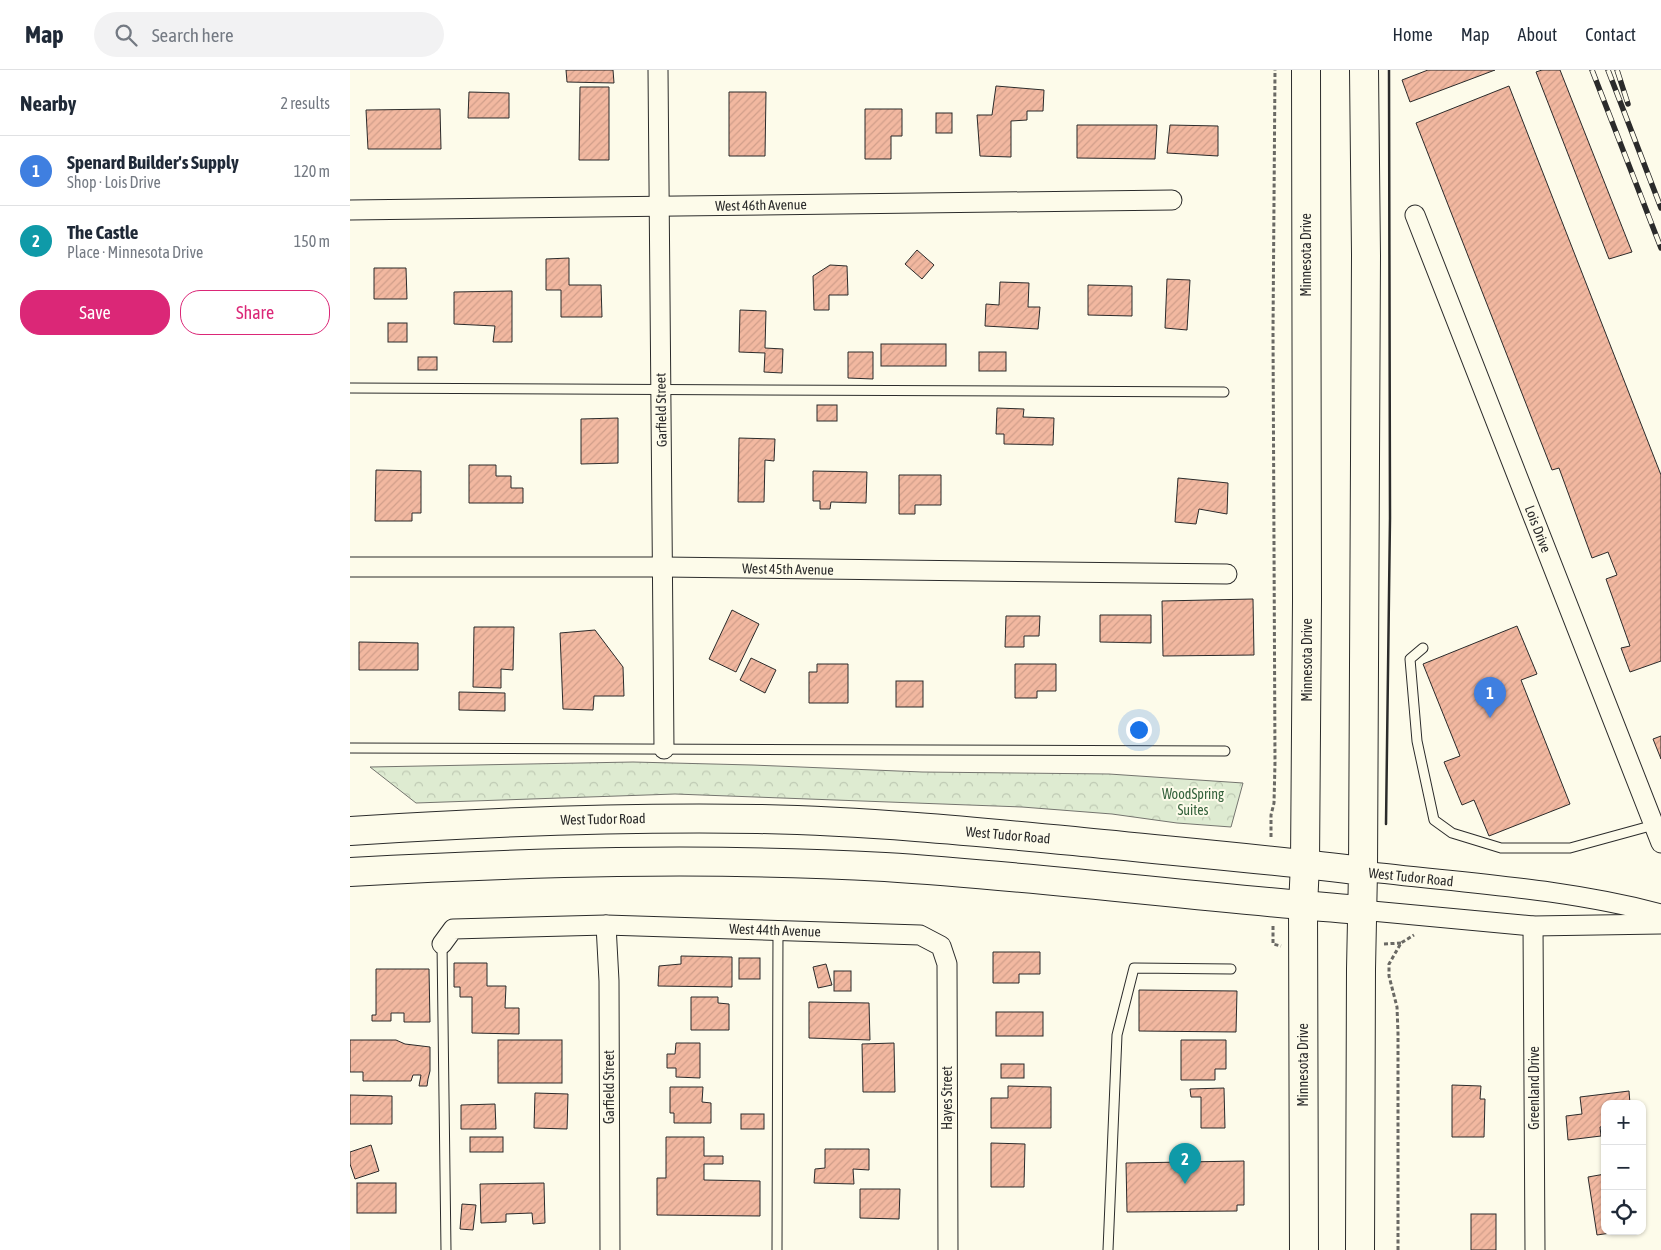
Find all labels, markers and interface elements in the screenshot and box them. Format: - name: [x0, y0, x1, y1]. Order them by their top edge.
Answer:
- search box: [94, 12, 444, 57]
- text: Map: [25, 21, 64, 48]
- icon: search: [112, 21, 140, 49]
- text: Search here: [152, 24, 234, 46]
- text: Home: [1393, 24, 1433, 45]
- text: Map: [1461, 24, 1490, 45]
- text: About: [1518, 24, 1557, 45]
- text: Contact: [1585, 24, 1636, 45]
- text: Nearby: [20, 91, 76, 115]
- text: 2 results: [280, 94, 330, 112]
- text: Spenard Builder's Supply: [67, 151, 239, 173]
- text: 1: [32, 162, 40, 180]
- text: 120 m: [294, 162, 330, 180]
- text: Shop · Lois Drive: [67, 173, 161, 191]
- street label: West 46th Avenue: [715, 196, 807, 214]
- street label: Minnesota Drive: [1298, 213, 1314, 297]
- text: The Castle: [67, 221, 138, 243]
- text: 2: [32, 232, 40, 250]
- text: 150 m: [294, 232, 330, 250]
- text: Place · Minnesota Drive: [67, 243, 203, 261]
- button: Save: [20, 290, 170, 335]
- button: Share: [180, 290, 330, 335]
- street label: Garfield Street: [652, 373, 670, 447]
- street label: Lois Drive: [1522, 503, 1554, 555]
- street label: West 45th Avenue: [742, 560, 834, 578]
- street label: Minnesota Drive: [1299, 618, 1315, 702]
- pin: 1: [1474, 677, 1506, 718]
- your location: [1126, 717, 1152, 743]
- park label: WoodSpring Suites: [1162, 786, 1224, 818]
- street label: West Tudor Road: [560, 810, 646, 828]
- street label: West Tudor Road: [965, 823, 1051, 847]
- street label: West Tudor Road: [1368, 865, 1454, 889]
- street label: West 44th Avenue: [729, 920, 821, 940]
- street label: Minnesota Drive: [1295, 1023, 1311, 1107]
- street label: Greenland Drive: [1526, 1046, 1542, 1130]
- street label: Garfield Street: [601, 1050, 617, 1124]
- street label: Hayes Street: [939, 1066, 955, 1130]
- map controls: [1601, 1100, 1646, 1235]
- button: +: [1601, 1100, 1646, 1145]
- pin: 2: [1169, 1143, 1201, 1184]
- button: −: [1601, 1145, 1646, 1190]
- button: locate: [1601, 1190, 1646, 1235]

